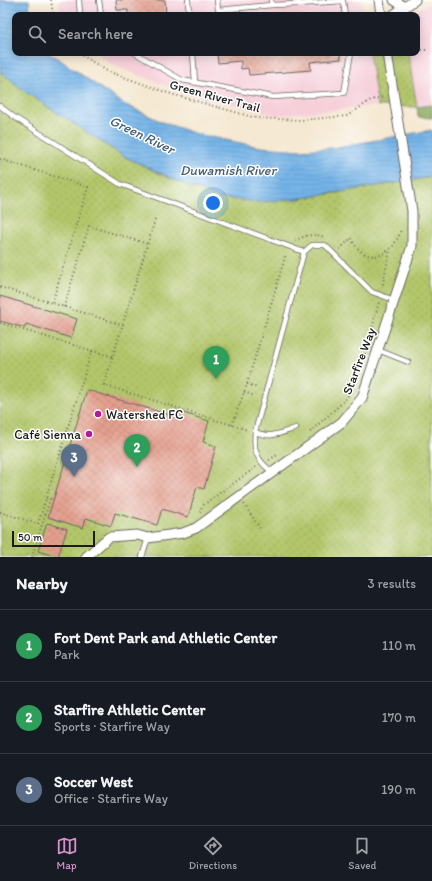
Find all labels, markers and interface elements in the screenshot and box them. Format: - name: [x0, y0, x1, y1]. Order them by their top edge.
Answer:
- search box: [12, 12, 420, 56]
- icon: search: [26, 23, 48, 45]
- text: Search here: [58, 25, 133, 43]
- street label: Green River Trail: [168, 77, 262, 115]
- water label: Green River: [107, 112, 179, 159]
- water label: Duwamish River: [180, 162, 277, 179]
- your location: [203, 193, 223, 213]
- street label: Starfire Way: [339, 325, 379, 397]
- pin: 1: [203, 346, 229, 379]
- place label: Watershed FC: [106, 407, 183, 422]
- marker: Watershed FC: [93, 409, 103, 419]
- place label: Café Sienna: [14, 427, 81, 442]
- marker: Café Sienna: [84, 429, 94, 439]
- pin: 2: [124, 434, 150, 467]
- pin: 3: [61, 444, 87, 477]
- scale bar: [12, 529, 95, 548]
- text: 50 m: [18, 531, 42, 544]
- text: Nearby: [16, 573, 68, 593]
- text: 3 results: [367, 576, 416, 591]
- text: Fort Dent Park and Athletic Center: [54, 629, 277, 647]
- text: 1: [26, 638, 32, 653]
- text: 110 m: [382, 638, 416, 653]
- text: Park: [54, 647, 80, 662]
- text: Starfire Athletic Center: [54, 701, 205, 719]
- text: 2: [26, 710, 32, 725]
- text: 170 m: [382, 710, 416, 725]
- text: Sports · Starfire Way: [54, 719, 170, 734]
- text: Soccer West: [54, 773, 133, 791]
- text: 3: [25, 782, 33, 797]
- text: 190 m: [381, 782, 416, 797]
- text: Office · Starfire Way: [54, 791, 168, 806]
- tab: Map: [56, 835, 78, 872]
- tab: Directions: [189, 835, 237, 872]
- tab: Saved: [348, 835, 376, 872]

